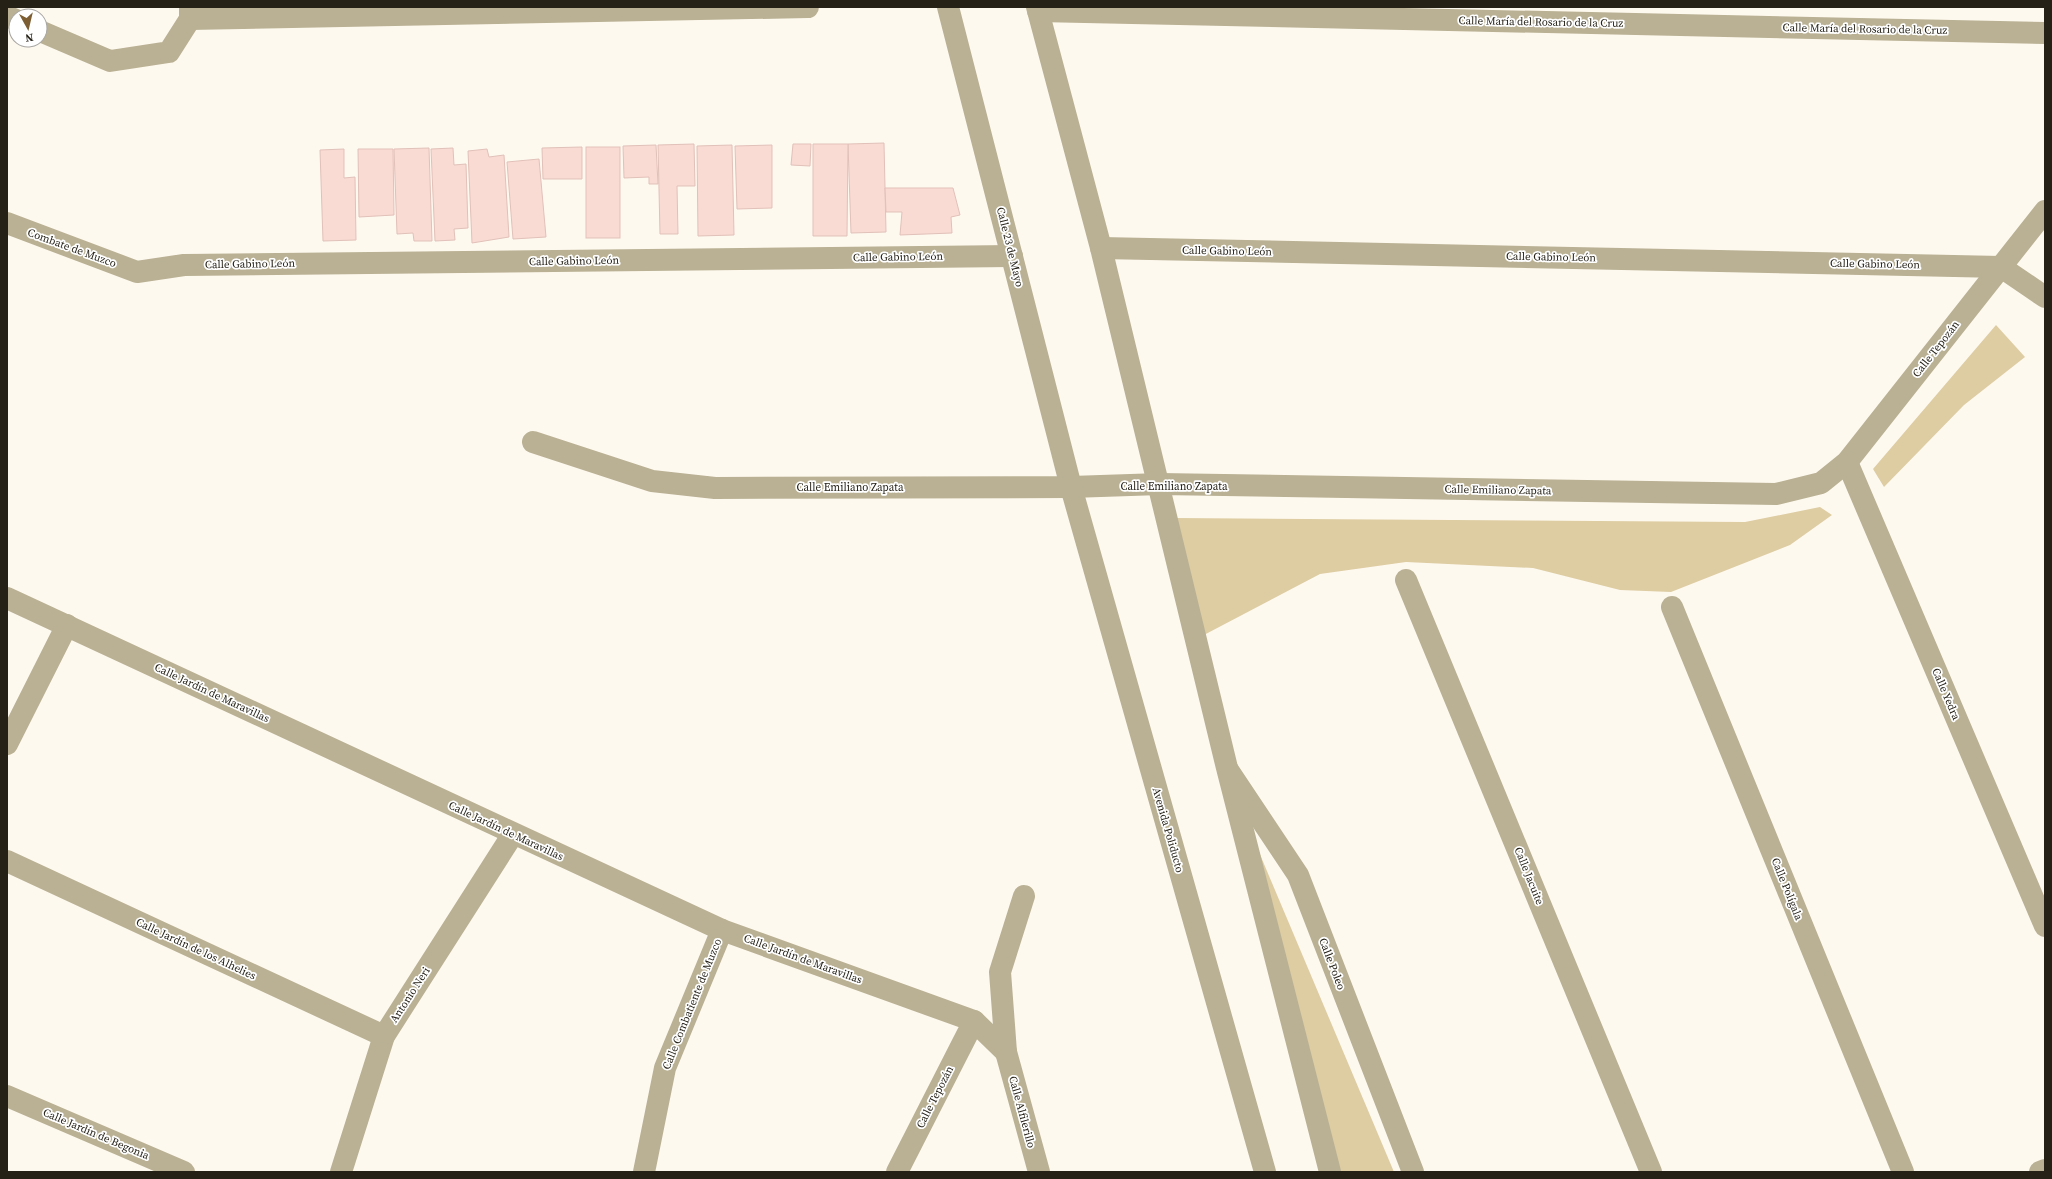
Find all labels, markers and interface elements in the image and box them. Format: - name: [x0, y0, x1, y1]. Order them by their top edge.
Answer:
- north arrow: [8, 8, 48, 48]
- street label: Calle María del Rosario de la Cruz: [1458, 13, 1624, 31]
- street label: Calle María del Rosario de la Cruz: [1782, 20, 1948, 38]
- text: N: [24, 29, 34, 45]
- street label: Calle 23 de Mayo: [993, 205, 1027, 289]
- street label: Combate de Muzco: [25, 225, 119, 271]
- street label: Calle Gabino León: [1182, 243, 1273, 259]
- street label: Calle Gabino León: [853, 249, 944, 265]
- street label: Calle Gabino León: [1506, 249, 1597, 265]
- street label: Calle Gabino León: [529, 253, 620, 269]
- street label: Calle Gabino León: [205, 256, 296, 272]
- street label: Calle Gabino León: [1830, 256, 1921, 272]
- street label: Calle Tepozán: [1909, 317, 1963, 380]
- street label: Calle Emiliano Zapata: [1120, 479, 1228, 494]
- street label: Calle Emiliano Zapata: [796, 480, 904, 495]
- street label: Calle Emiliano Zapata: [1444, 482, 1552, 498]
- street label: Calle Jardín de Maravillas: [152, 660, 272, 726]
- street label: Calle Yedra: [1928, 666, 1964, 723]
- street label: Avenida Poliducto: [1149, 786, 1187, 874]
- street label: Calle Jardín de Maravillas: [446, 798, 566, 864]
- street label: Calle Jacuite: [1511, 845, 1548, 907]
- street label: Calle Polígala: [1768, 856, 1806, 923]
- street label: Calle Jardín de los Alhelies: [134, 915, 259, 983]
- street label: Calle Jardín de Maravillas: [742, 931, 865, 988]
- street label: Calle Combatiente de Muzco: [659, 936, 725, 1072]
- street label: Calle Poleo: [1315, 936, 1349, 992]
- street label: Antonio Neri: [386, 964, 434, 1026]
- street label: Calle Tepozán: [913, 1063, 957, 1131]
- street label: Calle Alfilerillo: [1005, 1074, 1039, 1150]
- street label: Calle Jardín de Begonia: [41, 1105, 152, 1163]

